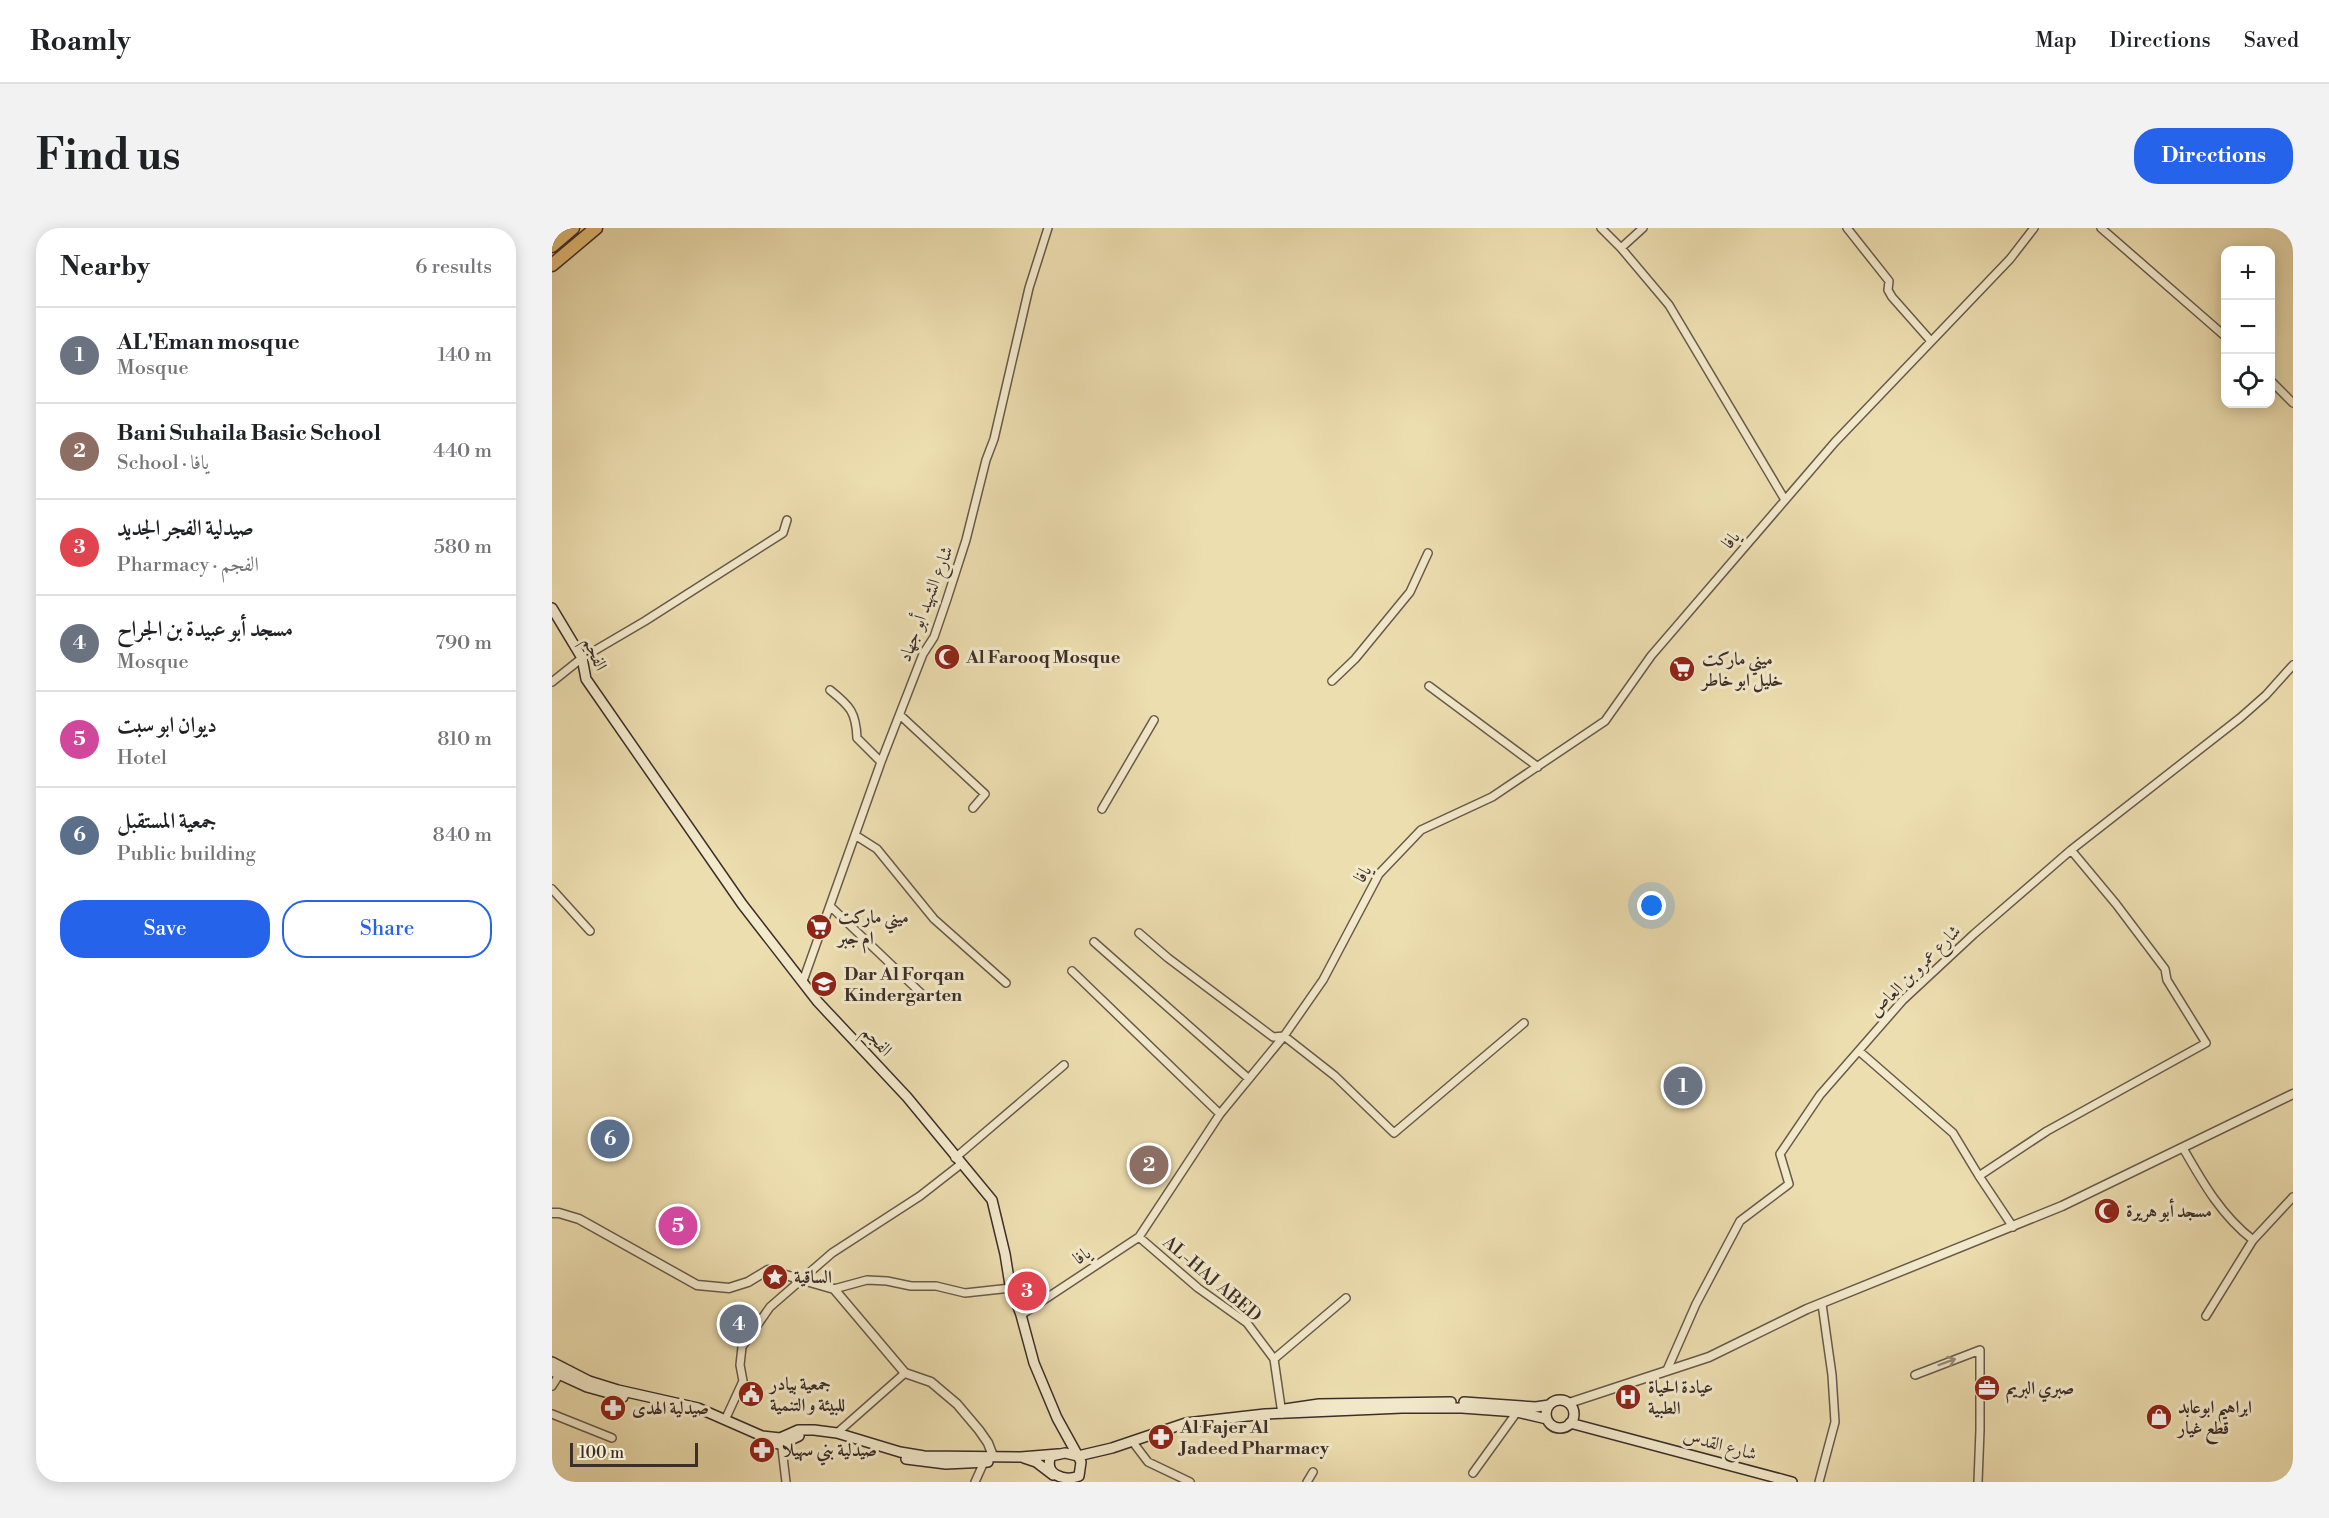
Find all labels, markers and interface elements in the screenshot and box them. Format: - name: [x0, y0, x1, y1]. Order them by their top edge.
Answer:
- text: Roamly: [30, 24, 131, 59]
- text: Map: [2035, 28, 2077, 54]
- text: Directions: [2110, 28, 2211, 54]
- text: Saved: [2244, 28, 2299, 54]
- button: Directions: [2134, 128, 2293, 184]
- text: Find us: [36, 130, 180, 183]
- map controls: [2221, 246, 2275, 408]
- button: +: [2221, 246, 2275, 300]
- text: Nearby: [60, 251, 150, 283]
- text: 6 results: [415, 255, 492, 280]
- button: −: [2221, 300, 2275, 354]
- text: AL'Eman mosque: [117, 329, 300, 356]
- text: 1: [75, 343, 84, 368]
- text: 140 m: [437, 343, 492, 368]
- button: locate: [2221, 354, 2275, 408]
- text: Mosque: [117, 356, 189, 381]
- text: Bani Suhaila Basic School: [117, 420, 381, 447]
- text: 2: [73, 439, 86, 464]
- text: 440 m: [433, 439, 492, 464]
- text: School · يافا: [117, 451, 209, 476]
- text: صيدلية الفجر الجديد: [117, 515, 254, 542]
- street label: يافا: [1717, 525, 1746, 554]
- text: 3: [73, 535, 86, 560]
- text: 580 m: [434, 535, 492, 560]
- street label: شارع الشهيد أبو جهاد: [891, 542, 961, 666]
- text: Pharmacy · الفجم: [117, 553, 259, 578]
- text: مسجد أبو عبيدة بن الجراح: [117, 616, 293, 643]
- text: 4: [73, 631, 86, 656]
- text: 790 m: [435, 631, 492, 656]
- street label: الفجم: [573, 634, 613, 676]
- mosque icon: Al Farooq Mosque: [932, 642, 962, 672]
- place label: Al Farooq Mosque: [965, 646, 1121, 669]
- place label: ميني ماركت خليل ابو خاطر: [1700, 648, 1783, 693]
- text: Mosque: [117, 650, 189, 675]
- supermarket icon: ميني ماركت خليل ابو خاطر: [1667, 654, 1697, 684]
- text: ديوان ابو سبت: [117, 712, 217, 739]
- text: 5: [73, 727, 86, 752]
- text: 810 m: [437, 727, 492, 752]
- text: Hotel: [117, 746, 167, 771]
- text: جمعية المستقبل: [117, 808, 217, 835]
- text: 6: [73, 823, 86, 848]
- text: 840 m: [433, 823, 492, 848]
- text: Public building: [117, 842, 256, 867]
- street label: يافا: [1349, 859, 1378, 887]
- your location: [1637, 891, 1666, 920]
- button: Save: [60, 900, 270, 958]
- button: Share: [282, 900, 492, 958]
- place label: ميني ماركت ام جبر: [836, 906, 909, 954]
- supermarket icon: ميني ماركت ام جبر: [804, 912, 834, 942]
- street label: شارع عمرو بن العاص: [1864, 920, 1968, 1024]
- place label: Dar Al Forqan Kindergarten: [844, 963, 965, 1007]
- school or university icon: Dar Al Forqan Kindergarten: [809, 969, 839, 999]
- street label: الفجم: [853, 1021, 897, 1065]
- pin: 1: [1664, 1064, 1702, 1108]
- pin: 6: [590, 1116, 630, 1162]
- pin: 2: [1130, 1142, 1168, 1188]
- mosque icon: مسجد أبو هريرة: [2092, 1196, 2122, 1226]
- place label: مسجد أبو هريرة: [2126, 1198, 2212, 1223]
- pin: 5: [658, 1204, 698, 1248]
- street label: AL-HAJ ABED: [1157, 1230, 1266, 1327]
- street label: يافا: [1069, 1241, 1097, 1270]
- place icon: الساقية: [760, 1262, 790, 1292]
- place label: الساقية: [794, 1266, 832, 1289]
- pin: 3: [1008, 1268, 1046, 1314]
- pin: 4: [720, 1302, 759, 1346]
- one-way arrow: [1937, 1356, 1956, 1367]
- place label: جمعية بيادر للبيئة و التنمية: [768, 1373, 845, 1417]
- office icon: صبري البريم: [1972, 1373, 2002, 1403]
- place label: عيادة الحياة الطبية: [1648, 1376, 1713, 1420]
- place label: صبري البريم: [2006, 1377, 2074, 1404]
- public building icon: جمعية بيادر للبيئة و التنمية: [736, 1379, 766, 1409]
- hospital icon: عيادة الحياة الطبية: [1613, 1382, 1643, 1412]
- pharmacy icon: صيدلية الهدى: [598, 1393, 628, 1423]
- place label: ابراهيم ابوعابد قطع غيار: [2176, 1396, 2252, 1445]
- place label: صيدلية الهدى: [632, 1397, 709, 1420]
- shop icon: ابراهيم ابوعابد قطع غيار: [2144, 1402, 2174, 1432]
- place label: Al Fajer Al Jadeed Pharmacy: [1177, 1416, 1330, 1460]
- pharmacy icon: Al Fajer Al Jadeed Pharmacy: [1146, 1422, 1176, 1452]
- street label: شارع القدس: [1680, 1424, 1759, 1469]
- pharmacy icon: صيدلية بني سهيلا: [747, 1435, 777, 1465]
- place label: صيدلية بني سهيلا: [782, 1439, 877, 1466]
- scale bar: [570, 1440, 698, 1468]
- text: 100 m: [579, 1443, 624, 1463]

